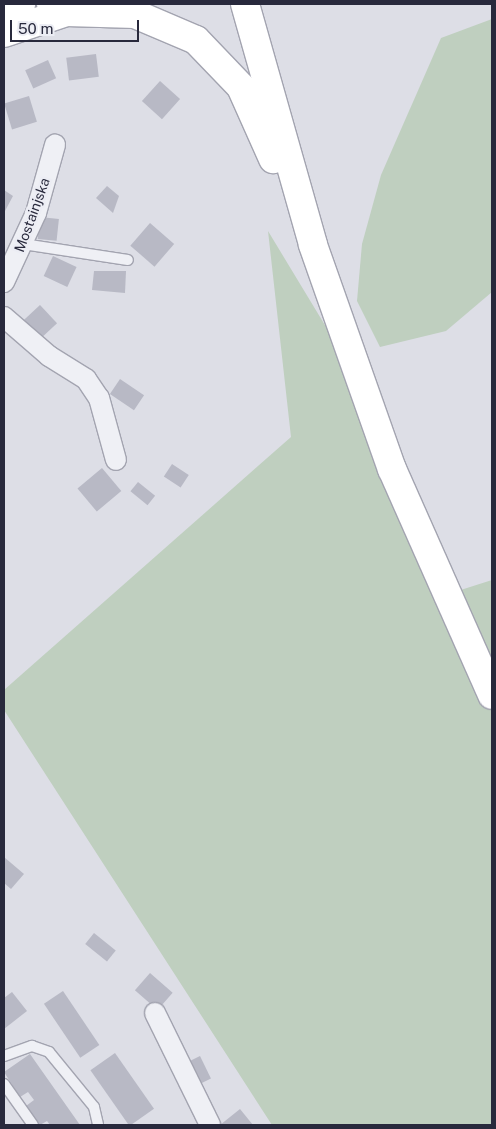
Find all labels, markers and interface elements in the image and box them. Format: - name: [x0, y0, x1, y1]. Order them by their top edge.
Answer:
- scale bar: [12, 10, 141, 42]
- text: 50 m: [18, 20, 53, 37]
- street label: Mostainjska: [11, 175, 53, 255]

